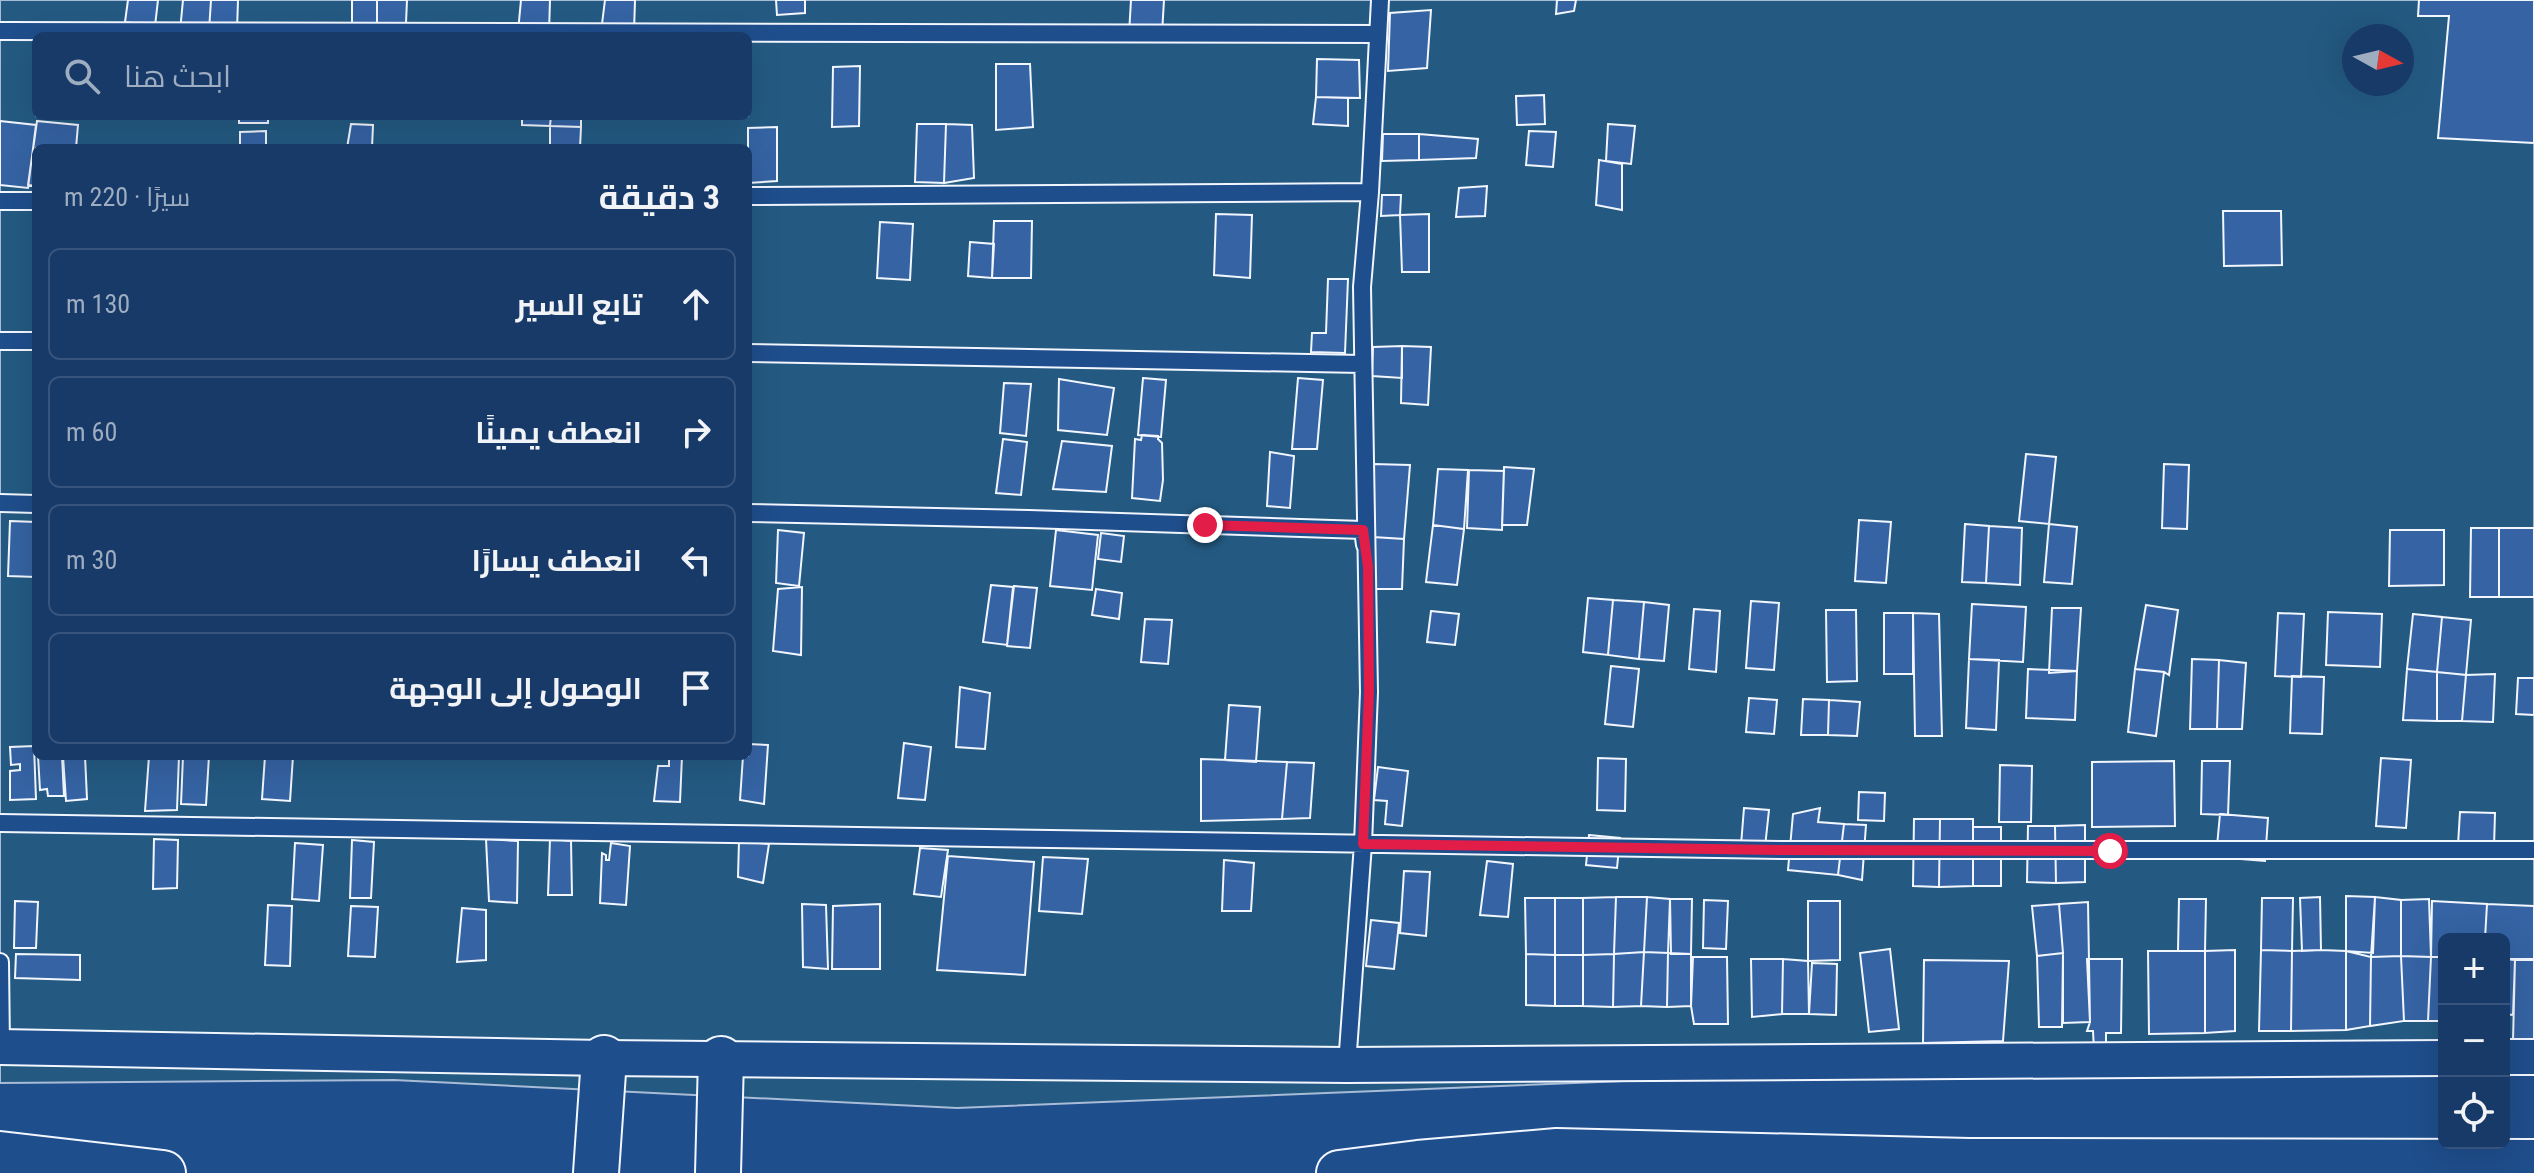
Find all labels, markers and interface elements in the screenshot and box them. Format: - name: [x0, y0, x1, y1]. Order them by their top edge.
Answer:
- north arrow: [2342, 24, 2414, 96]
- search box: [32, 32, 752, 120]
- icon: search: [60, 54, 104, 98]
- text: ابحث هنا: [124, 59, 231, 94]
- text: 3 دقيقة: [599, 177, 720, 217]
- text: سيرًا · 220 m: [64, 182, 190, 212]
- icon: ahead: [674, 282, 718, 326]
- text: تابع السير: [516, 287, 642, 322]
- text: 130 m: [66, 289, 130, 319]
- icon: right: [674, 410, 718, 454]
- text: انعطف يمينًا: [475, 415, 642, 450]
- text: 60 m: [66, 417, 117, 447]
- route end: [1187, 507, 1223, 543]
- icon: left: [674, 538, 718, 582]
- text: انعطف يسارًا: [471, 543, 642, 578]
- text: 30 m: [66, 545, 117, 575]
- icon: arrive: [674, 666, 718, 710]
- text: الوصول إلى الوجهة: [389, 671, 642, 706]
- route start: [2092, 833, 2128, 869]
- map controls: [2438, 933, 2510, 1149]
- button: +: [2438, 933, 2510, 1005]
- button: −: [2438, 1005, 2510, 1077]
- button: locate: [2438, 1077, 2510, 1149]

